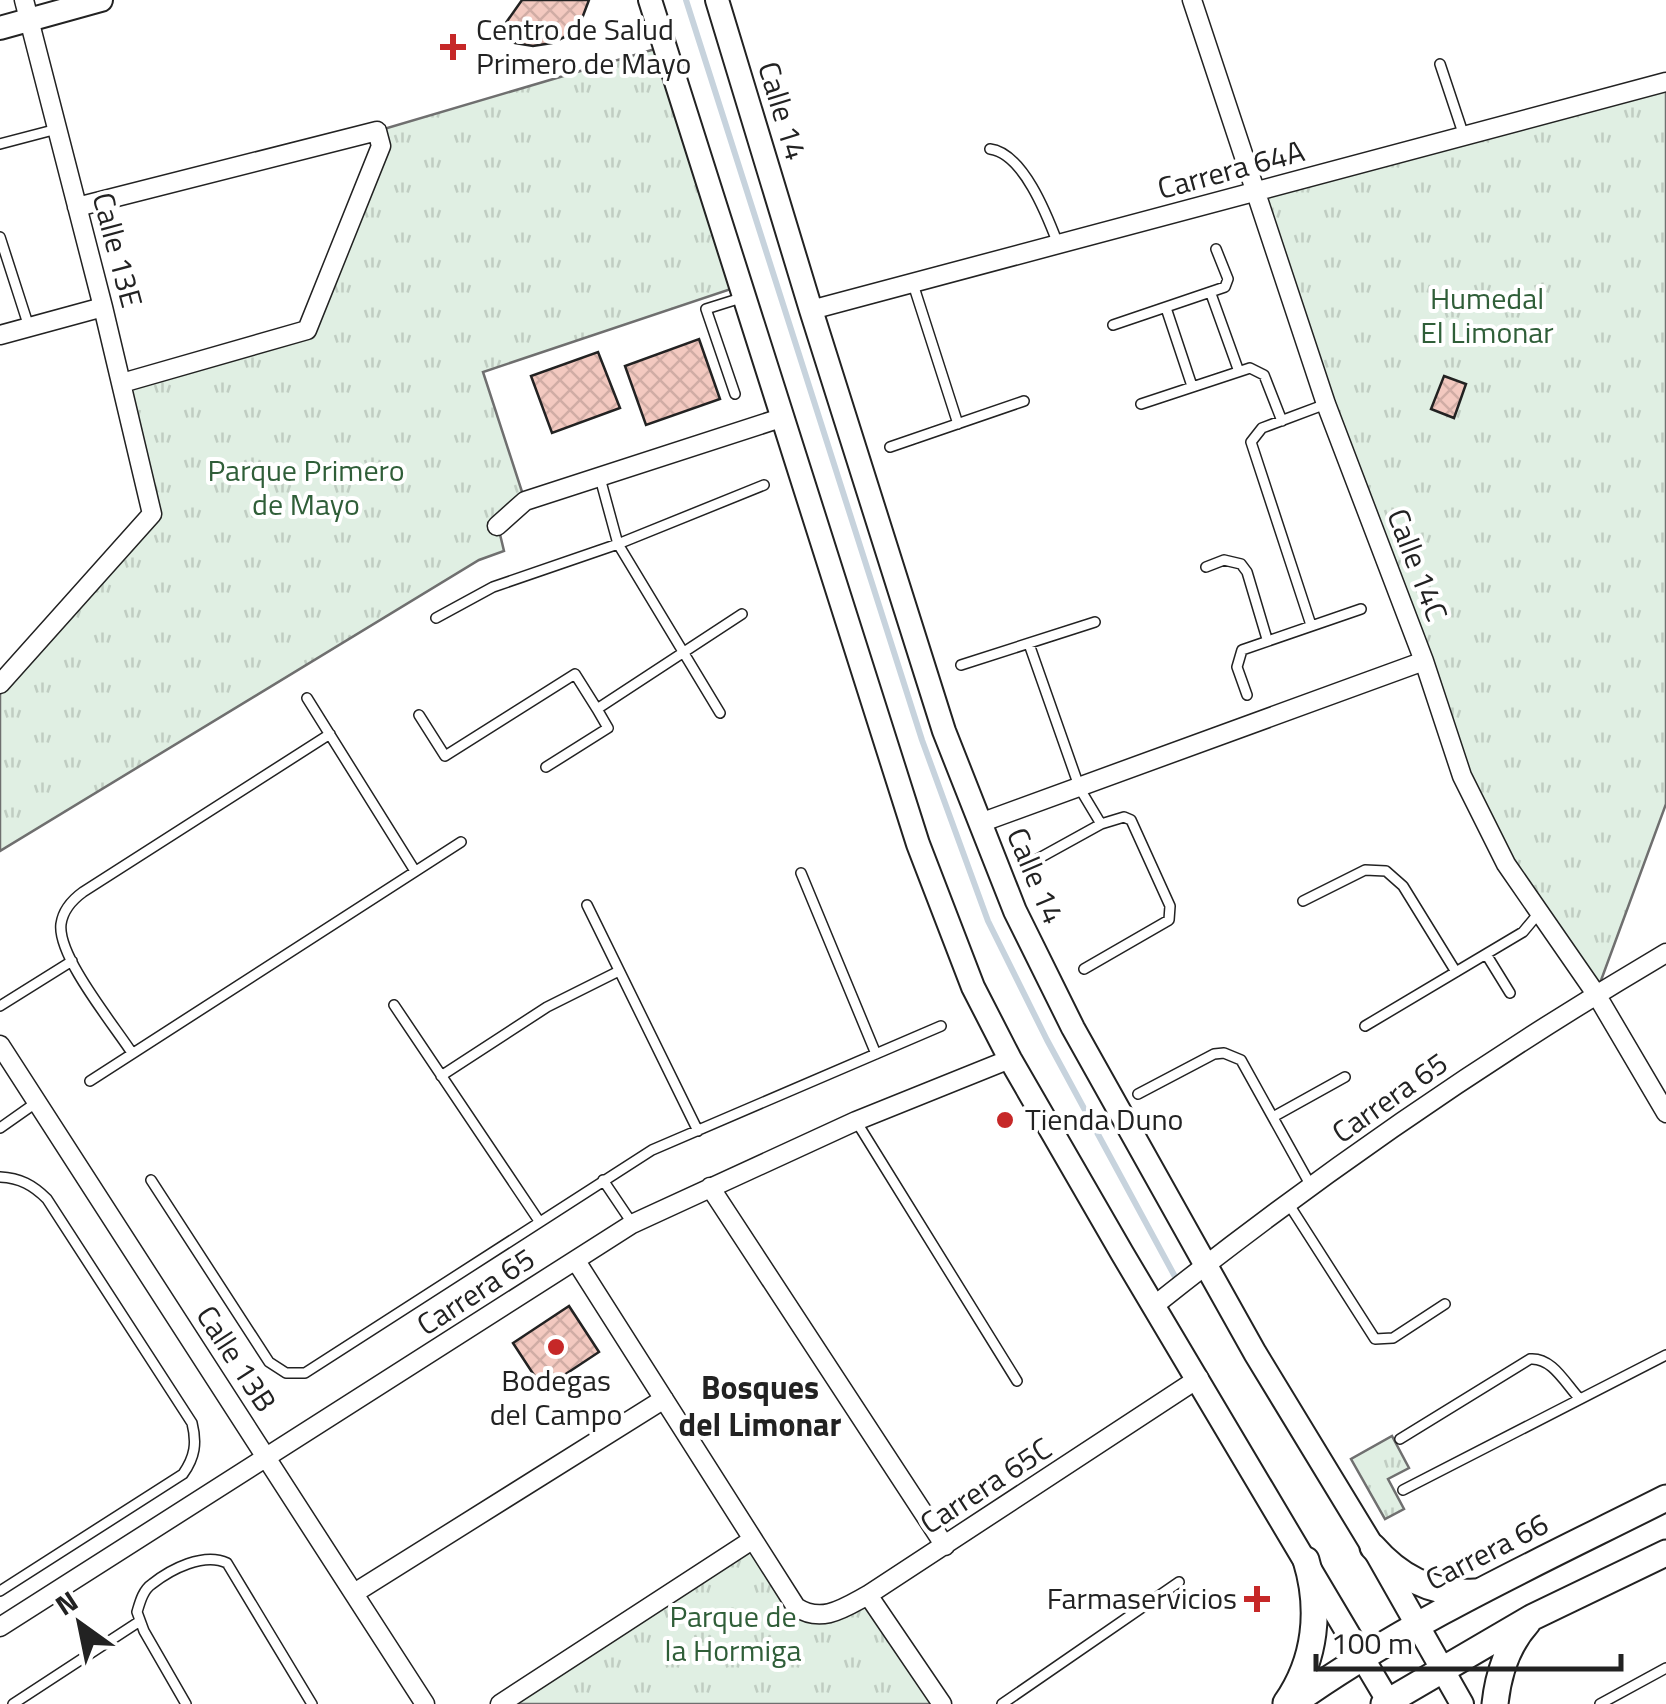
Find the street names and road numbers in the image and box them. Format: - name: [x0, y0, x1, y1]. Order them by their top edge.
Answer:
- street label: Calle 14: [746, 56, 820, 166]
- street label: Carrera 64A: [1152, 127, 1309, 211]
- street label: Calle 13E: [81, 187, 155, 312]
- street label: Calle 14C: [1376, 502, 1460, 627]
- street label: Calle 14: [995, 820, 1077, 931]
- street label: Carrera 65: [1322, 1040, 1457, 1154]
- street label: Carrera 65: [407, 1236, 544, 1347]
- street label: Calle 13B: [185, 1296, 289, 1421]
- street label: Carrera 65C: [910, 1425, 1060, 1545]
- street label: Carrera 66: [1417, 1501, 1556, 1602]

